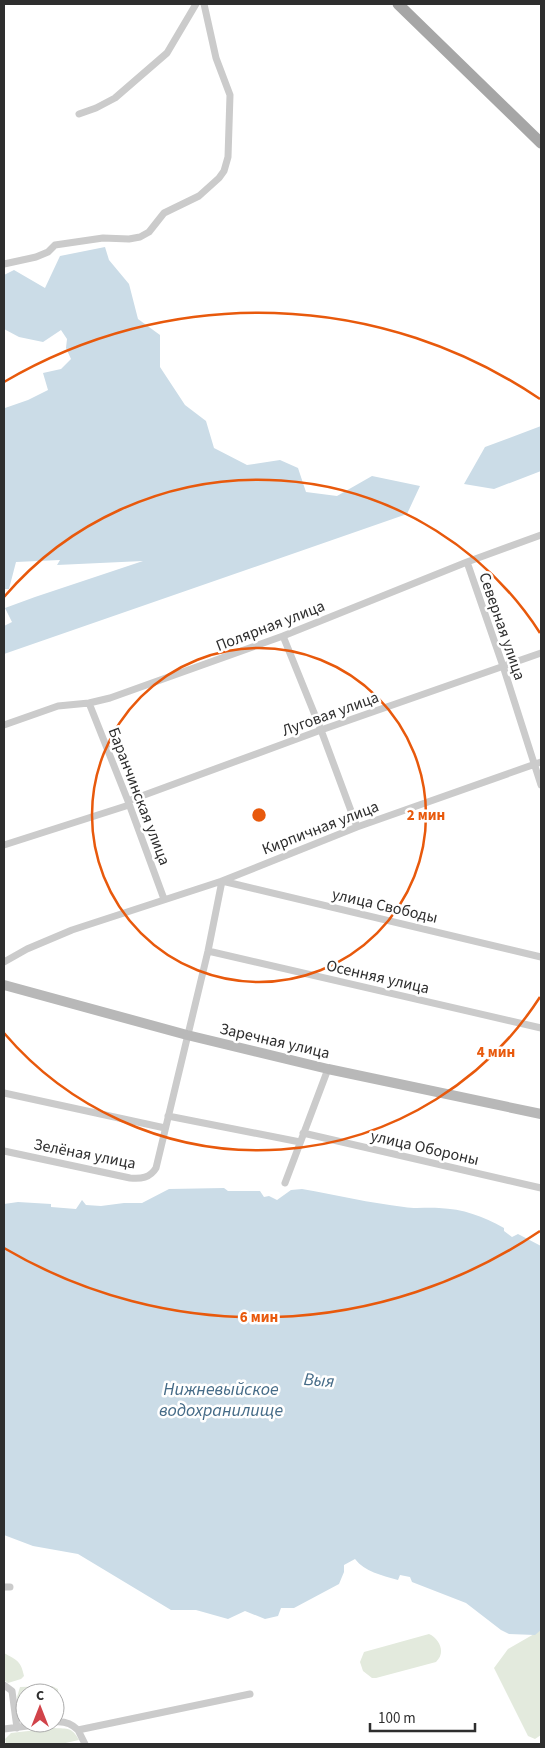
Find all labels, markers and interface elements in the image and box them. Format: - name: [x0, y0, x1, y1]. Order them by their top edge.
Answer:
- street label: Северная улица: [473, 570, 531, 683]
- street label: Полярная улица: [213, 595, 328, 657]
- street label: Луговая улица: [279, 686, 382, 742]
- street label: Баранчинская улица: [103, 724, 175, 868]
- street label: Кирпичная улица: [259, 795, 382, 860]
- text: 2 мин: [407, 805, 445, 826]
- centre of rings: [250, 806, 268, 824]
- street label: улица Свободы: [330, 883, 440, 929]
- street label: Осенняя улица: [324, 954, 431, 1000]
- street label: Заречная улица: [218, 1018, 332, 1064]
- text: 4 мин: [477, 1042, 515, 1063]
- street label: улица Обороны: [368, 1125, 481, 1171]
- street label: Зелёная улица: [32, 1133, 138, 1175]
- text: 6 мин: [240, 1307, 278, 1328]
- water label: Выя: [303, 1367, 336, 1394]
- water label: Нижневыйское водохранилище: [159, 1377, 283, 1423]
- north arrow: [15, 1683, 65, 1733]
- text: С: [36, 1686, 44, 1706]
- scale bar: [370, 1700, 475, 1732]
- text: 100 m: [378, 1708, 416, 1729]

